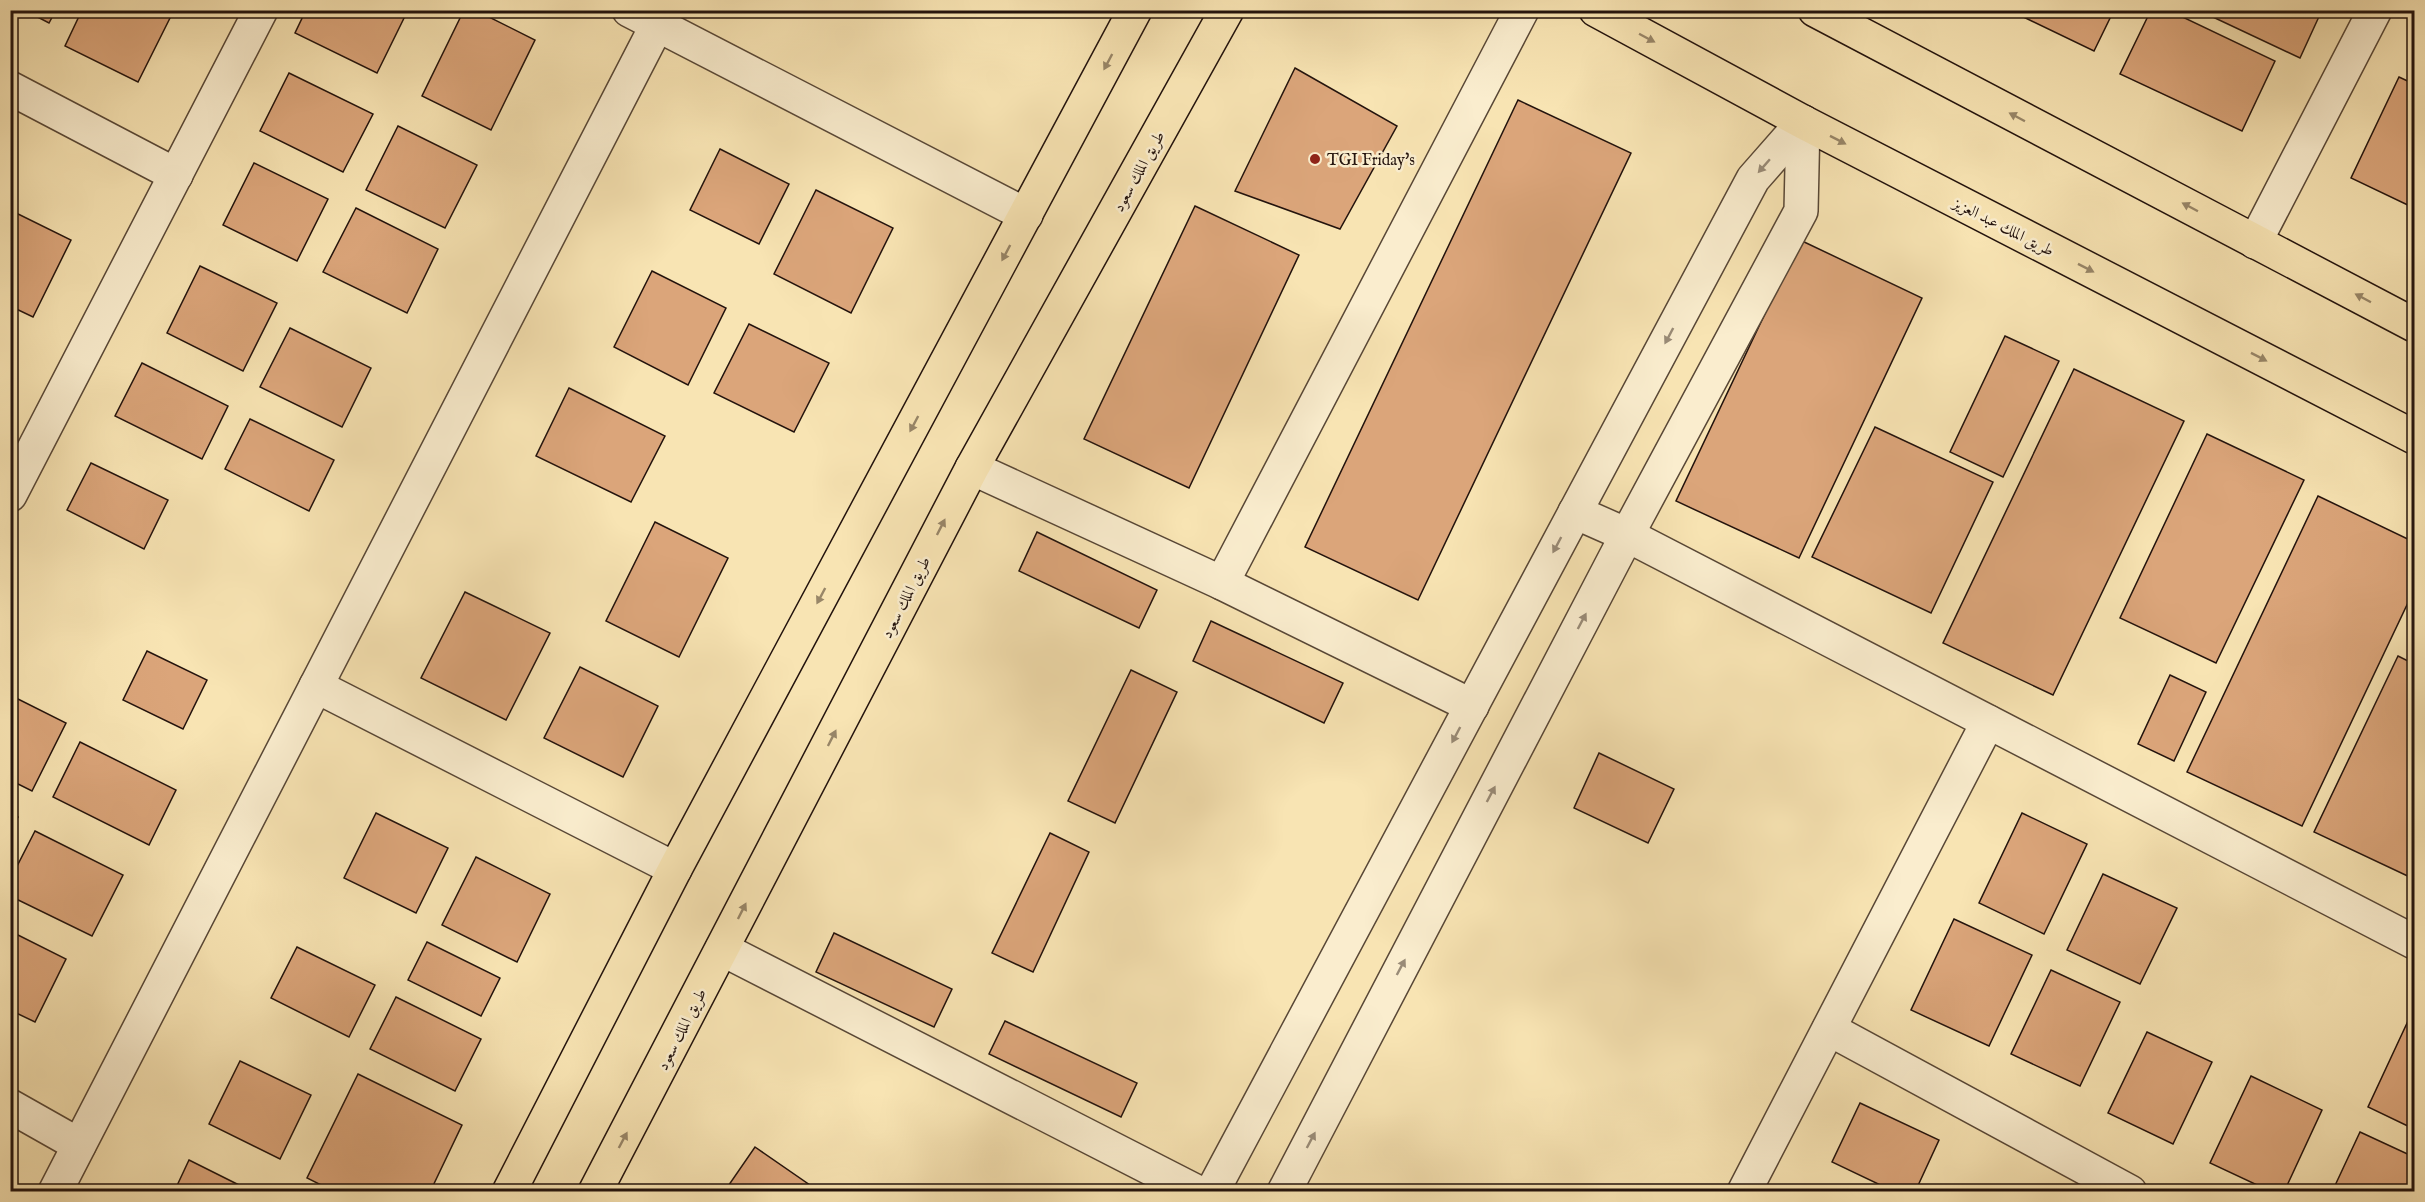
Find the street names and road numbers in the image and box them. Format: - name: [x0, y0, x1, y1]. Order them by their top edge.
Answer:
- street label: طريق الملك سعود: [1109, 128, 1170, 216]
- street label: طريق الملك عبد العزيز: [1947, 193, 2057, 262]
- street label: طريق الملك سعود: [878, 554, 936, 642]
- street label: طريق الملك سعود: [654, 986, 712, 1074]

